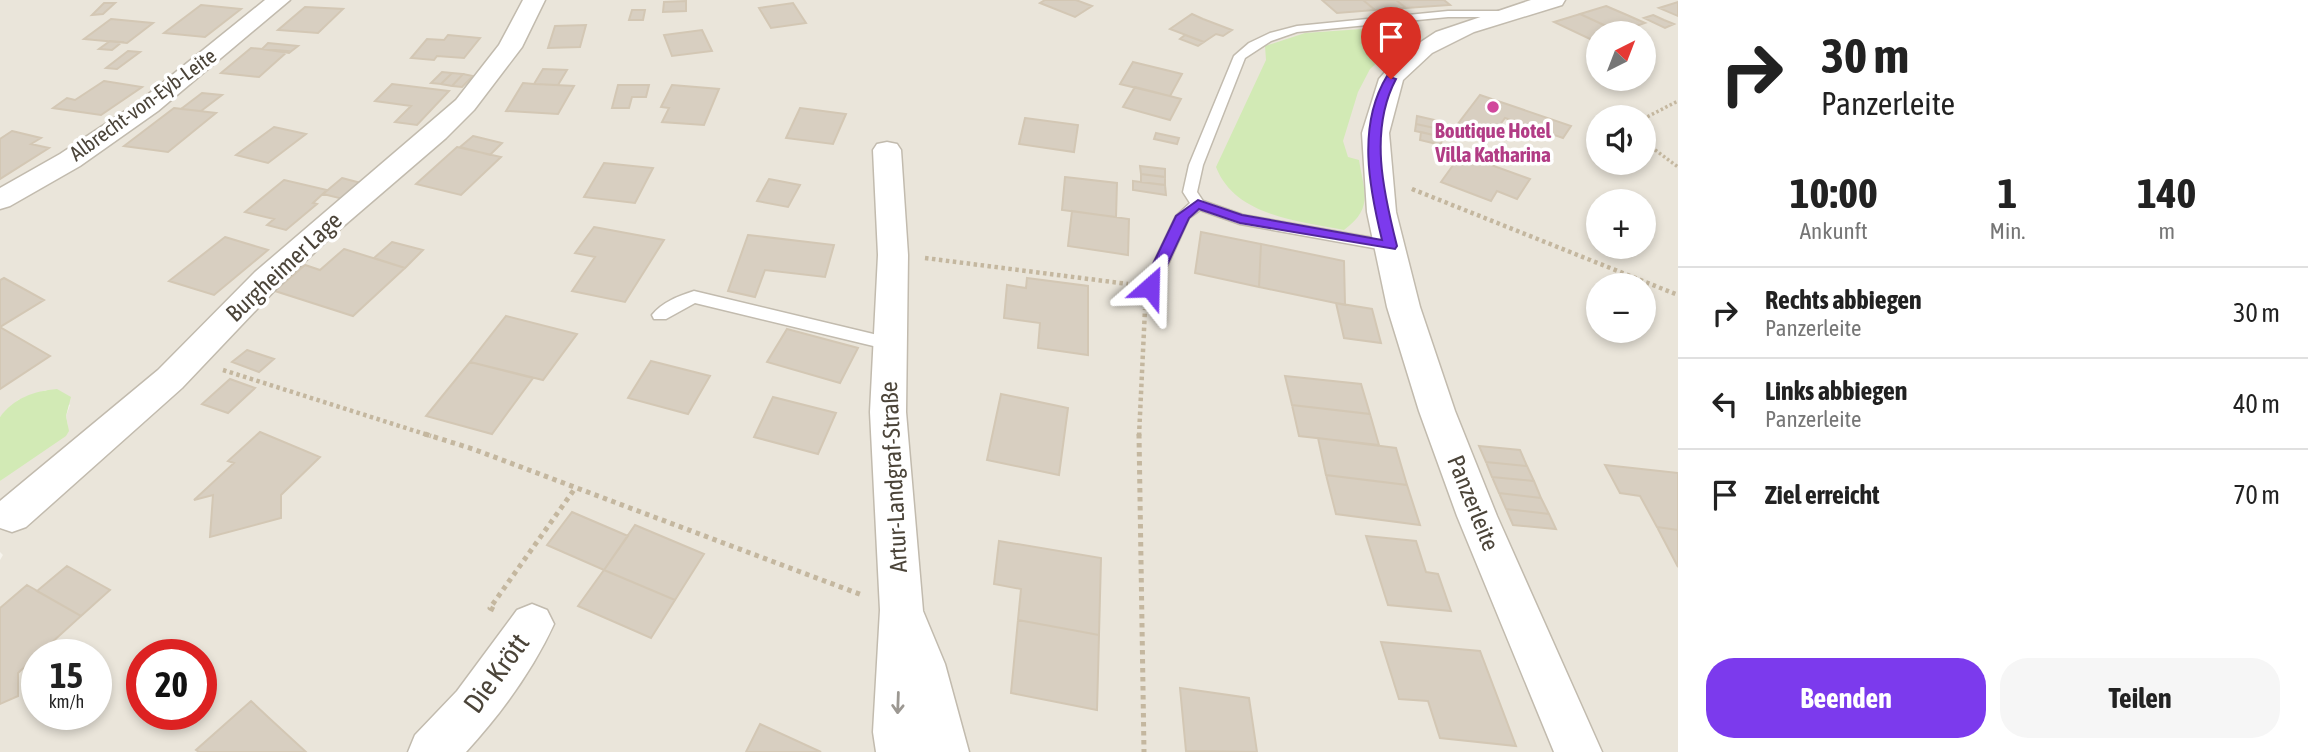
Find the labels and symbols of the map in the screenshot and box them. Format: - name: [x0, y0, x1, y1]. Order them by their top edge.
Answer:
- pin: [1361, 7, 1421, 79]
- north arrow: [1586, 21, 1656, 91]
- street label: Albrecht-von-Eyb-Leite: [65, 43, 220, 165]
- marker: Boutique Hotel Villa Katharina: [1485, 99, 1501, 115]
- place label: Boutique Hotel Villa Katharina: [1434, 118, 1552, 166]
- street label: Burgheimer Lage: [221, 206, 347, 327]
- position arrow: [1113, 250, 1187, 324]
- street label: Artur-Landgraf-Straße: [875, 381, 912, 573]
- street label: Panzerleite: [1442, 451, 1505, 554]
- street label: Die Krött: [457, 627, 535, 719]
- speed limit sign: 20: [126, 639, 217, 730]
- one-way arrow: [892, 691, 905, 714]

